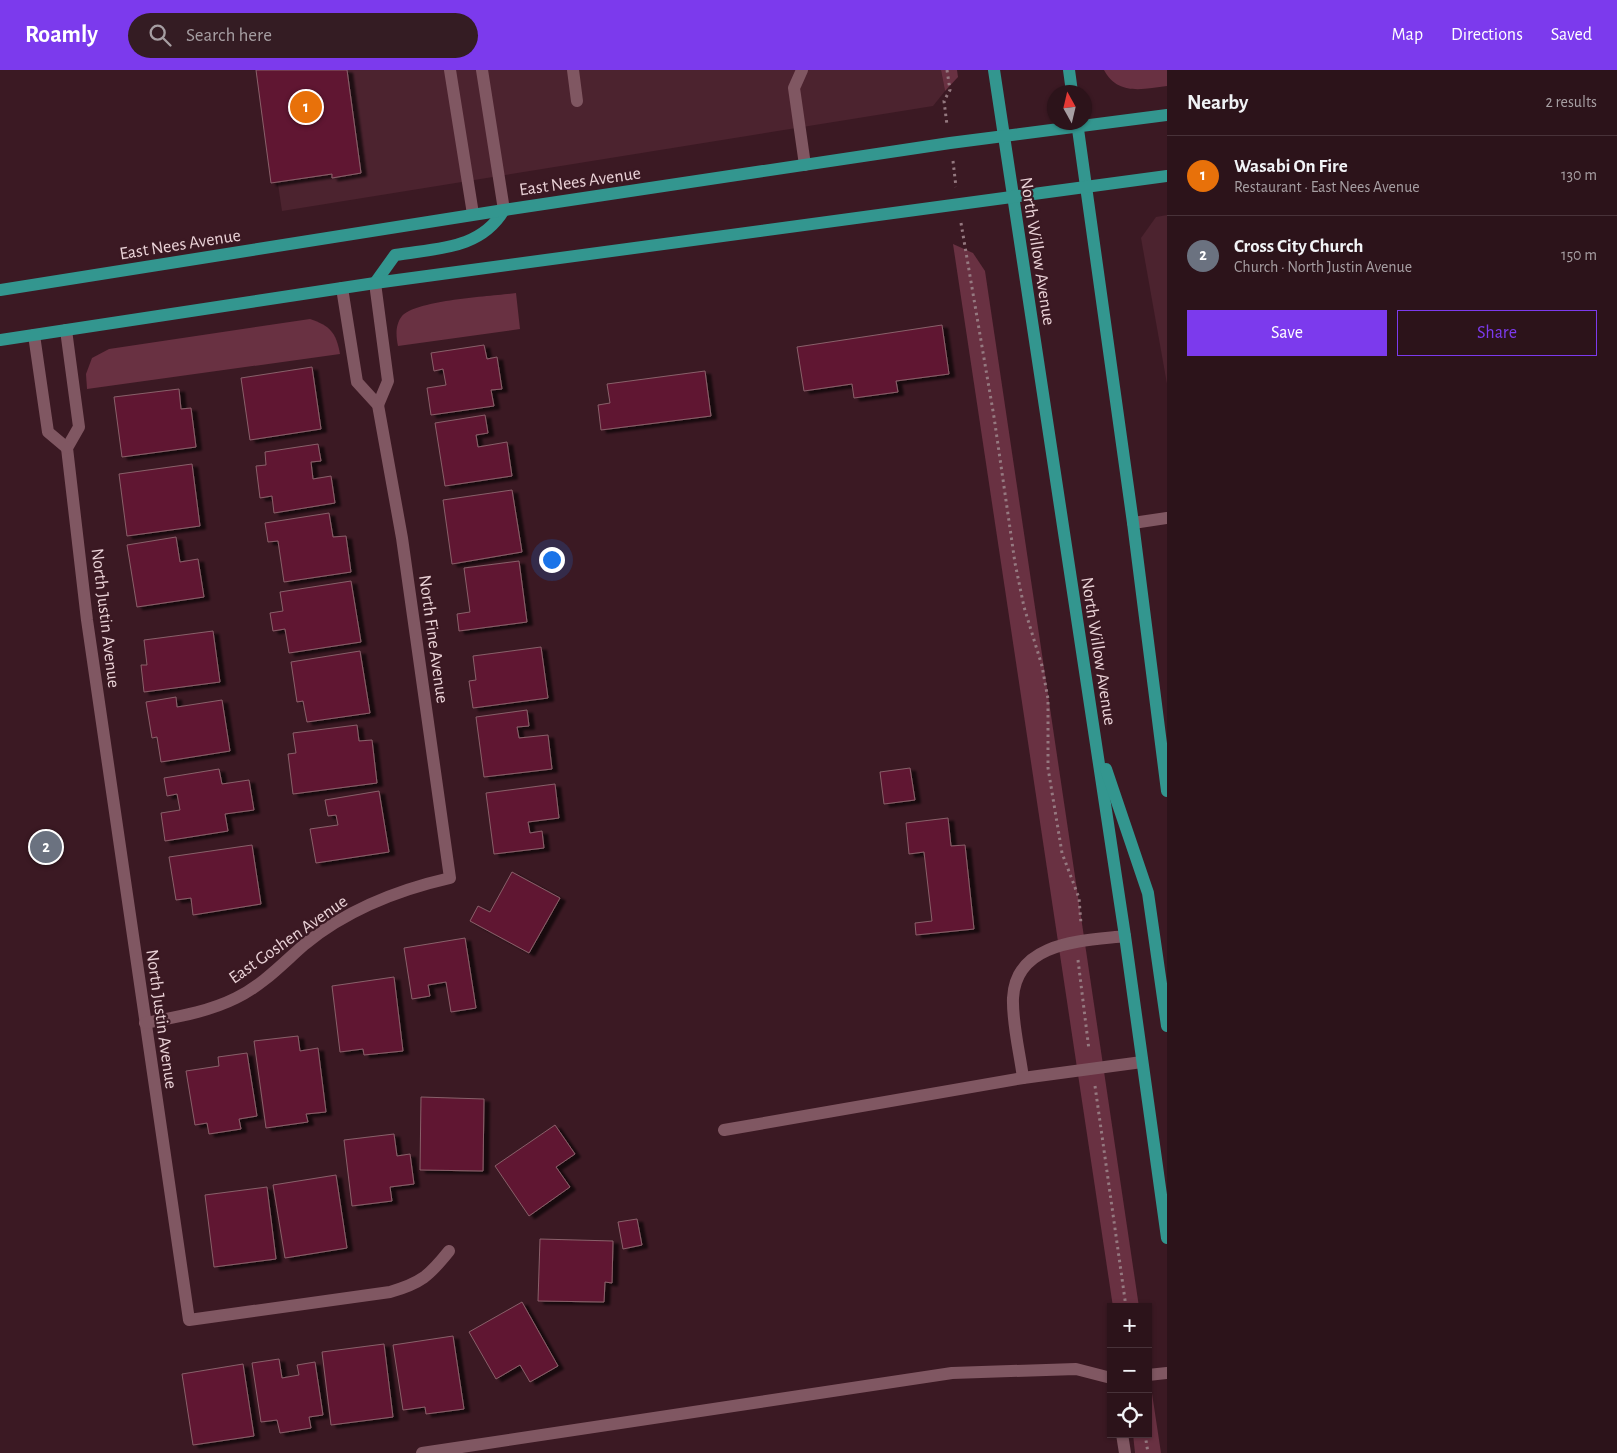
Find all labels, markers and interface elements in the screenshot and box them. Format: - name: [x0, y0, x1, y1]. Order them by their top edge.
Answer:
- search box: [128, 13, 478, 58]
- icon: search: [146, 21, 174, 49]
- text: Roamly: [25, 23, 98, 47]
- text: Search here: [186, 26, 272, 45]
- text: Map: [1392, 26, 1423, 44]
- text: Directions: [1451, 26, 1523, 44]
- text: Saved: [1551, 26, 1592, 44]
- north arrow: [1047, 85, 1092, 130]
- pin: 1: [290, 88, 322, 126]
- text: Nearby: [1187, 92, 1248, 113]
- text: 2 results: [1545, 94, 1597, 110]
- text: Wasabi On Fire: [1234, 157, 1348, 176]
- street label: East Nees Avenue: [518, 165, 642, 199]
- text: 1: [1200, 167, 1206, 183]
- text: 130 m: [1561, 167, 1597, 183]
- street label: North Willow Avenue: [1016, 176, 1058, 327]
- text: Restaurant · East Nees Avenue: [1234, 179, 1420, 195]
- street label: East Nees Avenue: [118, 227, 242, 263]
- text: Cross City Church: [1234, 237, 1363, 256]
- text: 2: [1199, 247, 1207, 263]
- text: 150 m: [1561, 247, 1597, 263]
- text: Church · North Justin Avenue: [1234, 259, 1412, 275]
- button: Save: [1187, 310, 1387, 356]
- button: Share: [1397, 310, 1597, 356]
- street label: North Justin Avenue: [88, 547, 123, 689]
- your location: [539, 547, 565, 573]
- street label: North Fine Avenue: [415, 574, 451, 705]
- street label: North Willow Avenue: [1077, 576, 1119, 727]
- pin: 2: [30, 828, 62, 866]
- street label: East Goshen Avenue: [226, 892, 351, 987]
- street label: North Justin Avenue: [142, 948, 180, 1090]
- map controls: [1107, 1303, 1152, 1438]
- button: +: [1107, 1303, 1152, 1348]
- button: −: [1107, 1348, 1152, 1393]
- button: locate: [1107, 1393, 1152, 1438]

